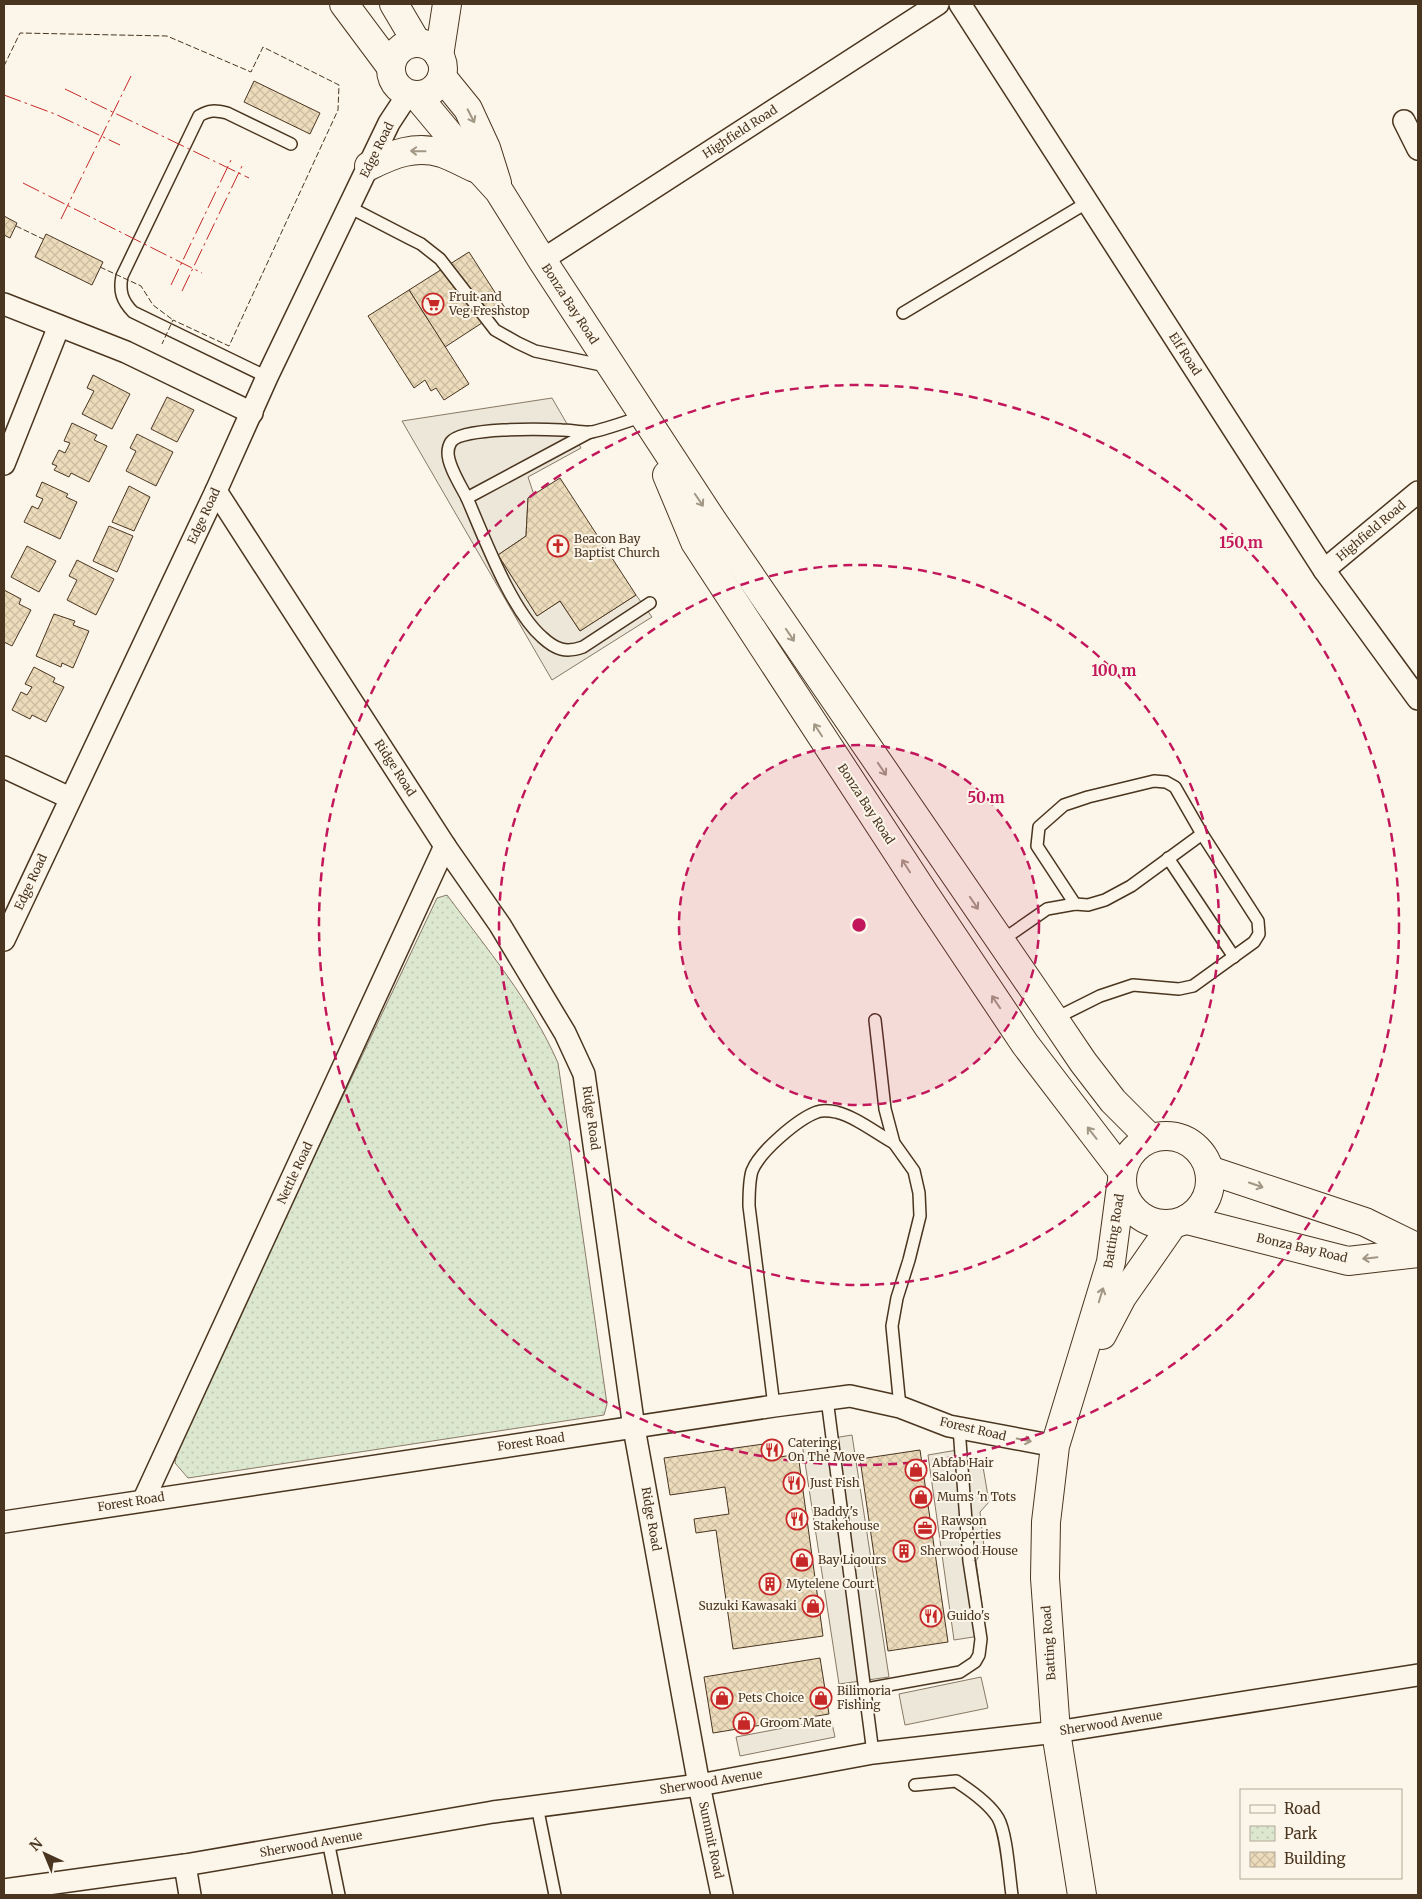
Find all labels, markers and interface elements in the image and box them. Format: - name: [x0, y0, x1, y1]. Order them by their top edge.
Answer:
- street label: Highfield Road: [700, 102, 780, 161]
- one-way arrow: [467, 108, 476, 123]
- street label: Edge Road: [357, 119, 397, 180]
- one-way arrow: [410, 146, 426, 156]
- street label: Bonza Bay Road: [539, 261, 602, 347]
- place label: Fruit and Veg Freshstop: [448, 289, 530, 318]
- supermarket icon: Fruit and Veg Freshstop: [421, 292, 445, 316]
- street label: Elf Road: [1166, 330, 1205, 378]
- street label: Edge Road: [184, 485, 223, 546]
- one-way arrow: [694, 493, 704, 507]
- street label: Highfield Road: [1333, 497, 1408, 564]
- place label: Beacon Bay Baptist Church: [574, 531, 660, 560]
- text: 150 m: [1219, 533, 1263, 552]
- church icon: Beacon Bay Baptist Church: [546, 534, 570, 558]
- one-way arrow: [786, 627, 796, 641]
- text: 100 m: [1092, 661, 1136, 680]
- one-way arrow: [812, 723, 823, 737]
- street label: Ridge Road: [371, 736, 419, 799]
- street label: Bonza Bay Road: [835, 761, 898, 847]
- one-way arrow: [877, 761, 887, 775]
- text: 50 m: [967, 788, 1005, 807]
- street label: Edge Road: [11, 851, 50, 912]
- one-way arrow: [901, 859, 912, 873]
- one-way arrow: [969, 895, 979, 909]
- centre of rings: [850, 916, 868, 934]
- one-way arrow: [991, 995, 1001, 1009]
- street label: Ridge Road: [580, 1085, 603, 1151]
- one-way arrow: [1086, 1127, 1097, 1140]
- street label: Nettle Road: [274, 1139, 315, 1206]
- one-way arrow: [1247, 1181, 1263, 1191]
- street label: Batting Road: [1100, 1193, 1127, 1269]
- street label: Bonza Bay Road: [1255, 1230, 1349, 1265]
- one-way arrow: [1362, 1253, 1378, 1263]
- one-way arrow: [1097, 1287, 1107, 1303]
- street label: Forest Road: [938, 1414, 1008, 1443]
- street label: Forest Road: [496, 1429, 566, 1454]
- place label: Catering On The Move: [788, 1435, 865, 1464]
- one-way arrow: [1015, 1436, 1031, 1446]
- restaurant icon: Catering On The Move: [760, 1438, 784, 1462]
- place label: Abfab Hair Saloon: [931, 1455, 994, 1484]
- shop icon: Abfab Hair Saloon: [904, 1458, 928, 1482]
- restaurant icon: Just Fish: [782, 1471, 806, 1495]
- place label: Just Fish: [809, 1475, 860, 1490]
- shop icon: Mums 'n Tots: [909, 1485, 933, 1509]
- street label: Ridge Road: [638, 1486, 665, 1552]
- street label: Forest Road: [96, 1489, 166, 1514]
- place label: Mums 'n Tots: [937, 1489, 1016, 1504]
- place label: Baddy's Stakehouse: [813, 1504, 879, 1533]
- restaurant icon: Baddy's Stakehouse: [785, 1507, 809, 1531]
- place label: Rawson Properties: [941, 1513, 1001, 1542]
- office icon: Rawson Properties: [913, 1516, 937, 1540]
- building icon: Sherwood House: [892, 1539, 916, 1563]
- place label: Sherwood House: [920, 1543, 1018, 1558]
- shop icon: Bay Liqours: [790, 1548, 814, 1572]
- place label: Bay Liqours: [818, 1552, 886, 1567]
- building icon: Mytelene Court: [758, 1572, 782, 1596]
- place label: Mytelene Court: [786, 1576, 875, 1591]
- shop icon: Suzuki Kawasaki: [801, 1594, 825, 1618]
- place label: Suzuki Kawasaki: [698, 1598, 797, 1613]
- restaurant icon: Guido's: [919, 1604, 943, 1628]
- street label: Batting Road: [1038, 1605, 1059, 1681]
- place label: Guido's: [947, 1608, 990, 1623]
- place label: Bilimoria Fishing: [837, 1683, 892, 1712]
- shop icon: Pets Choice: [710, 1686, 734, 1710]
- shop icon: Bilimoria Fishing: [809, 1686, 833, 1710]
- place label: Pets Choice: [738, 1690, 804, 1705]
- street label: Sherwood Avenue: [1058, 1707, 1163, 1738]
- shop icon: Groom Mate: [732, 1711, 756, 1735]
- place label: Groom Mate: [760, 1715, 832, 1730]
- street label: Sherwood Avenue: [658, 1766, 763, 1797]
- legend: [1240, 1789, 1402, 1879]
- text: Road: [1284, 1799, 1320, 1818]
- street label: Summit Road: [696, 1800, 727, 1880]
- text: Park: [1284, 1824, 1318, 1843]
- street label: Sherwood Avenue: [258, 1827, 363, 1860]
- north arrow: [20, 1829, 70, 1879]
- text: N: [26, 1834, 46, 1855]
- text: Building: [1284, 1849, 1346, 1868]

